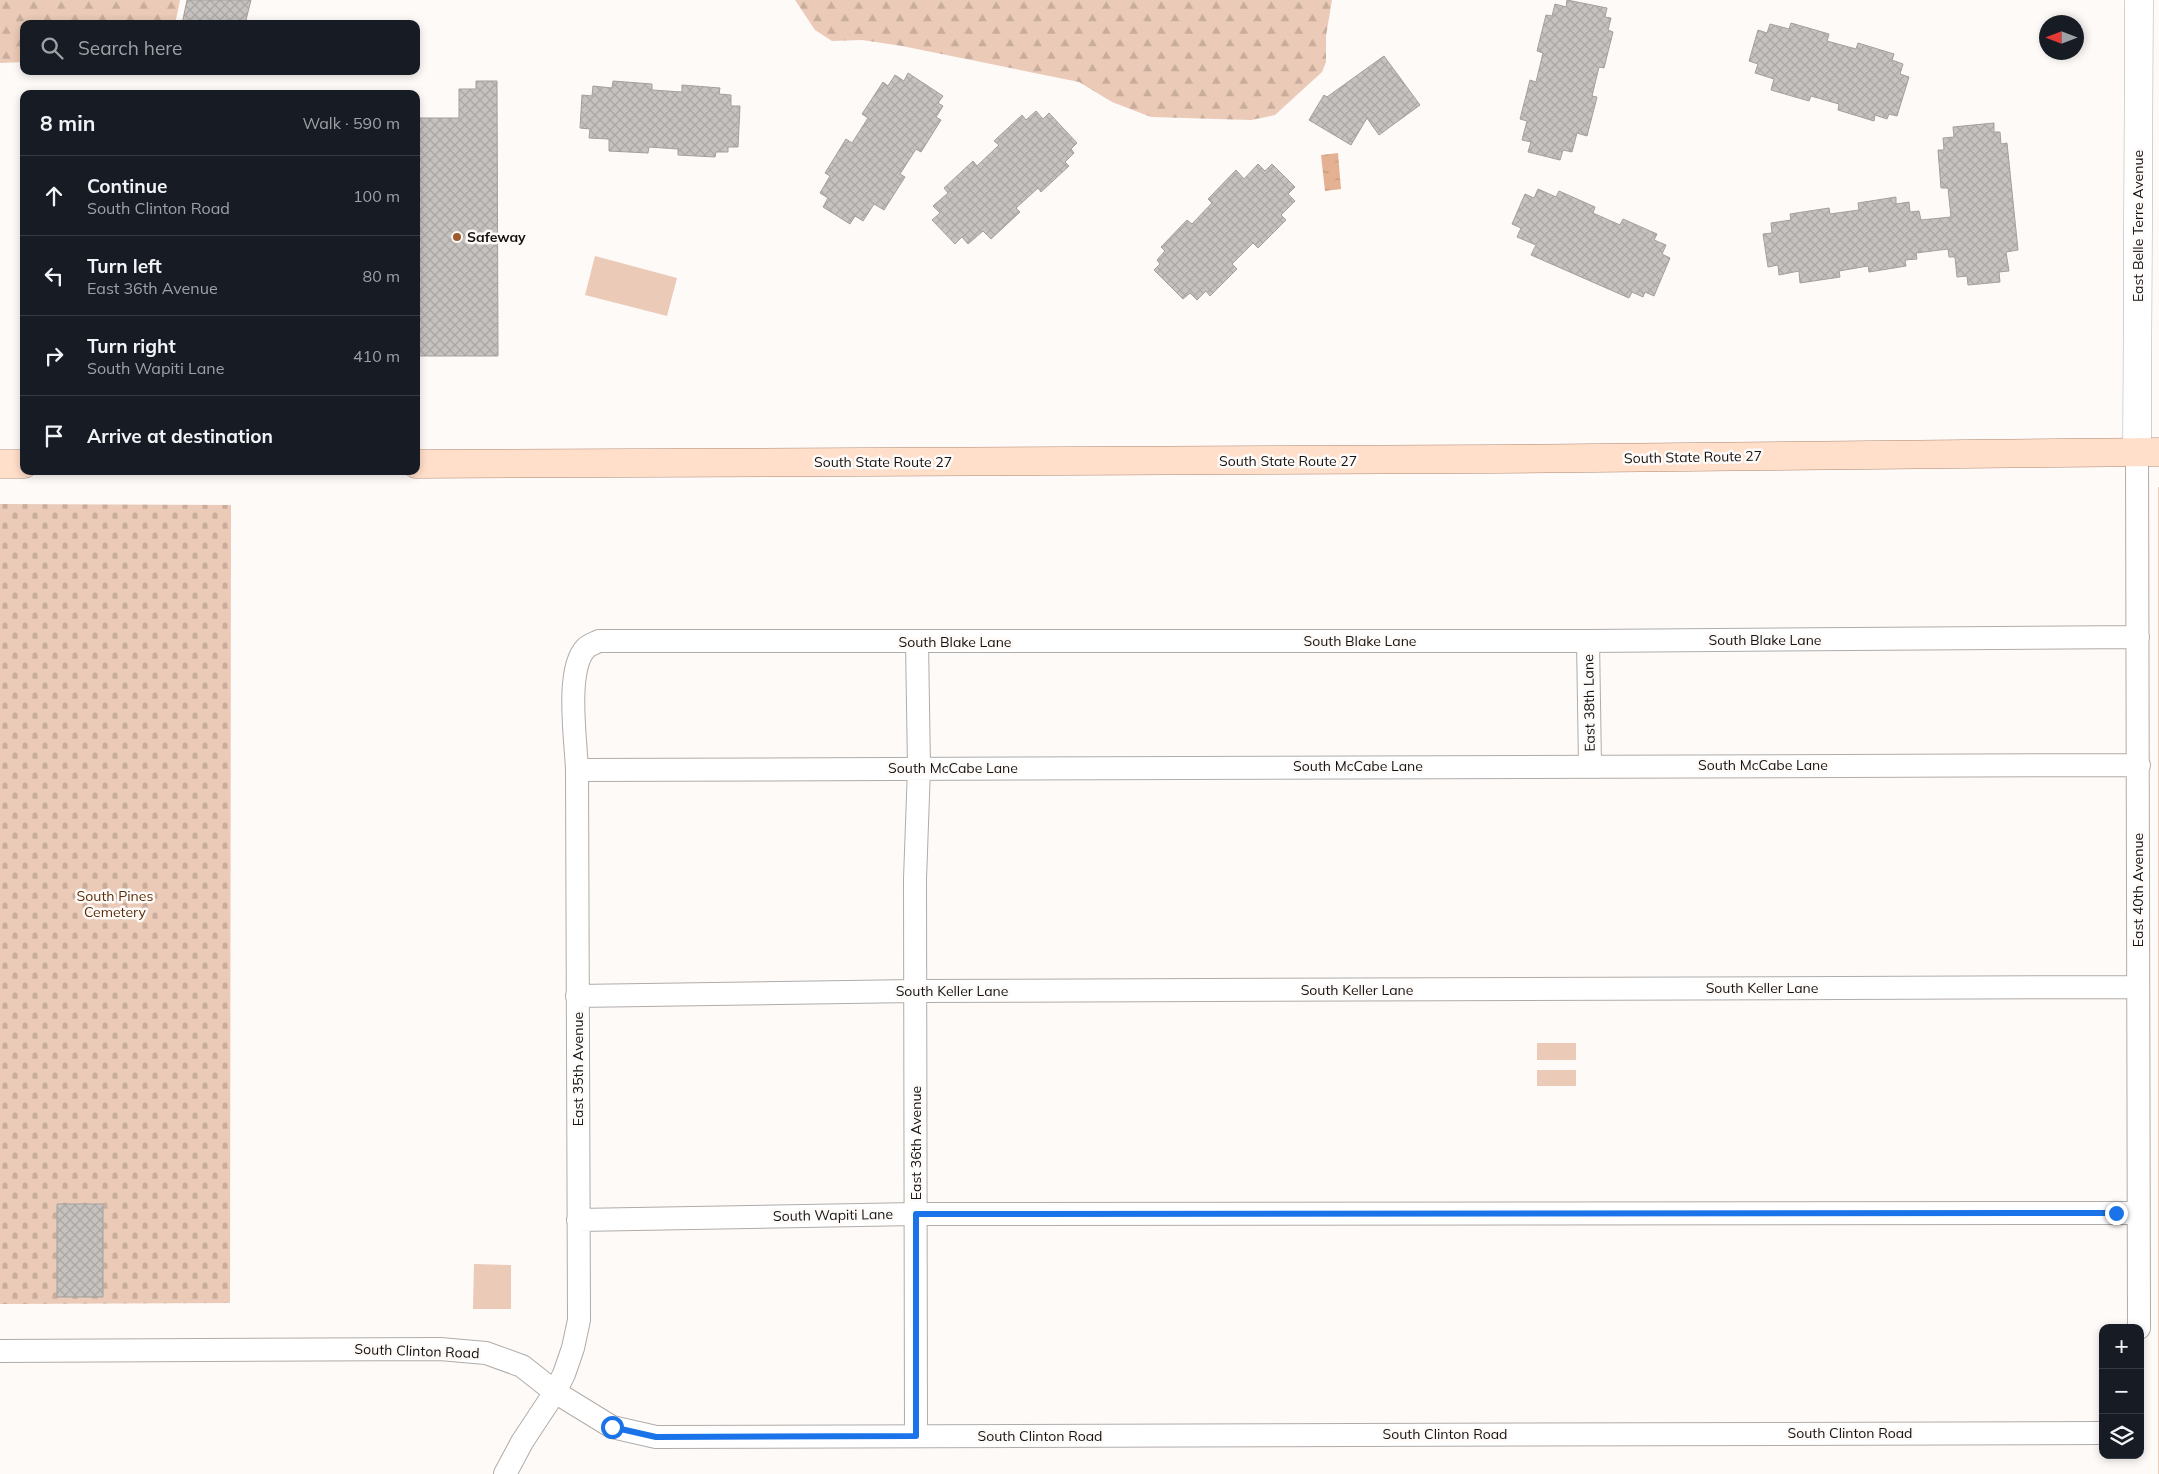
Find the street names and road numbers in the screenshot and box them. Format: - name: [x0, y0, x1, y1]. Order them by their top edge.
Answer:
- street label: East Belle Terre Avenue: [2129, 150, 2147, 302]
- street label: South State Route 27: [1624, 447, 1762, 467]
- street label: South State Route 27: [1219, 452, 1357, 470]
- street label: South State Route 27: [814, 453, 952, 471]
- street label: South Blake Lane: [1709, 631, 1821, 649]
- street label: South Blake Lane: [1304, 632, 1416, 650]
- street label: South Blake Lane: [899, 633, 1011, 651]
- street label: East 38th Lane: [1579, 654, 1599, 752]
- street label: South McCabe Lane: [1698, 756, 1828, 774]
- street label: South McCabe Lane: [1293, 757, 1423, 775]
- street label: South McCabe Lane: [888, 759, 1018, 777]
- street label: East 40th Avenue: [2129, 833, 2147, 947]
- street label: South Keller Lane: [1706, 979, 1818, 997]
- street label: South Keller Lane: [1301, 981, 1413, 999]
- street label: South Keller Lane: [896, 982, 1008, 1000]
- street label: East 35th Avenue: [569, 1012, 587, 1126]
- street label: East 36th Avenue: [907, 1086, 925, 1200]
- street label: South Wapiti Lane: [773, 1205, 893, 1225]
- street label: South Clinton Road: [354, 1340, 480, 1362]
- street label: South Clinton Road: [1788, 1424, 1913, 1442]
- street label: South Clinton Road: [1383, 1425, 1508, 1443]
- street label: South Clinton Road: [978, 1427, 1103, 1445]

